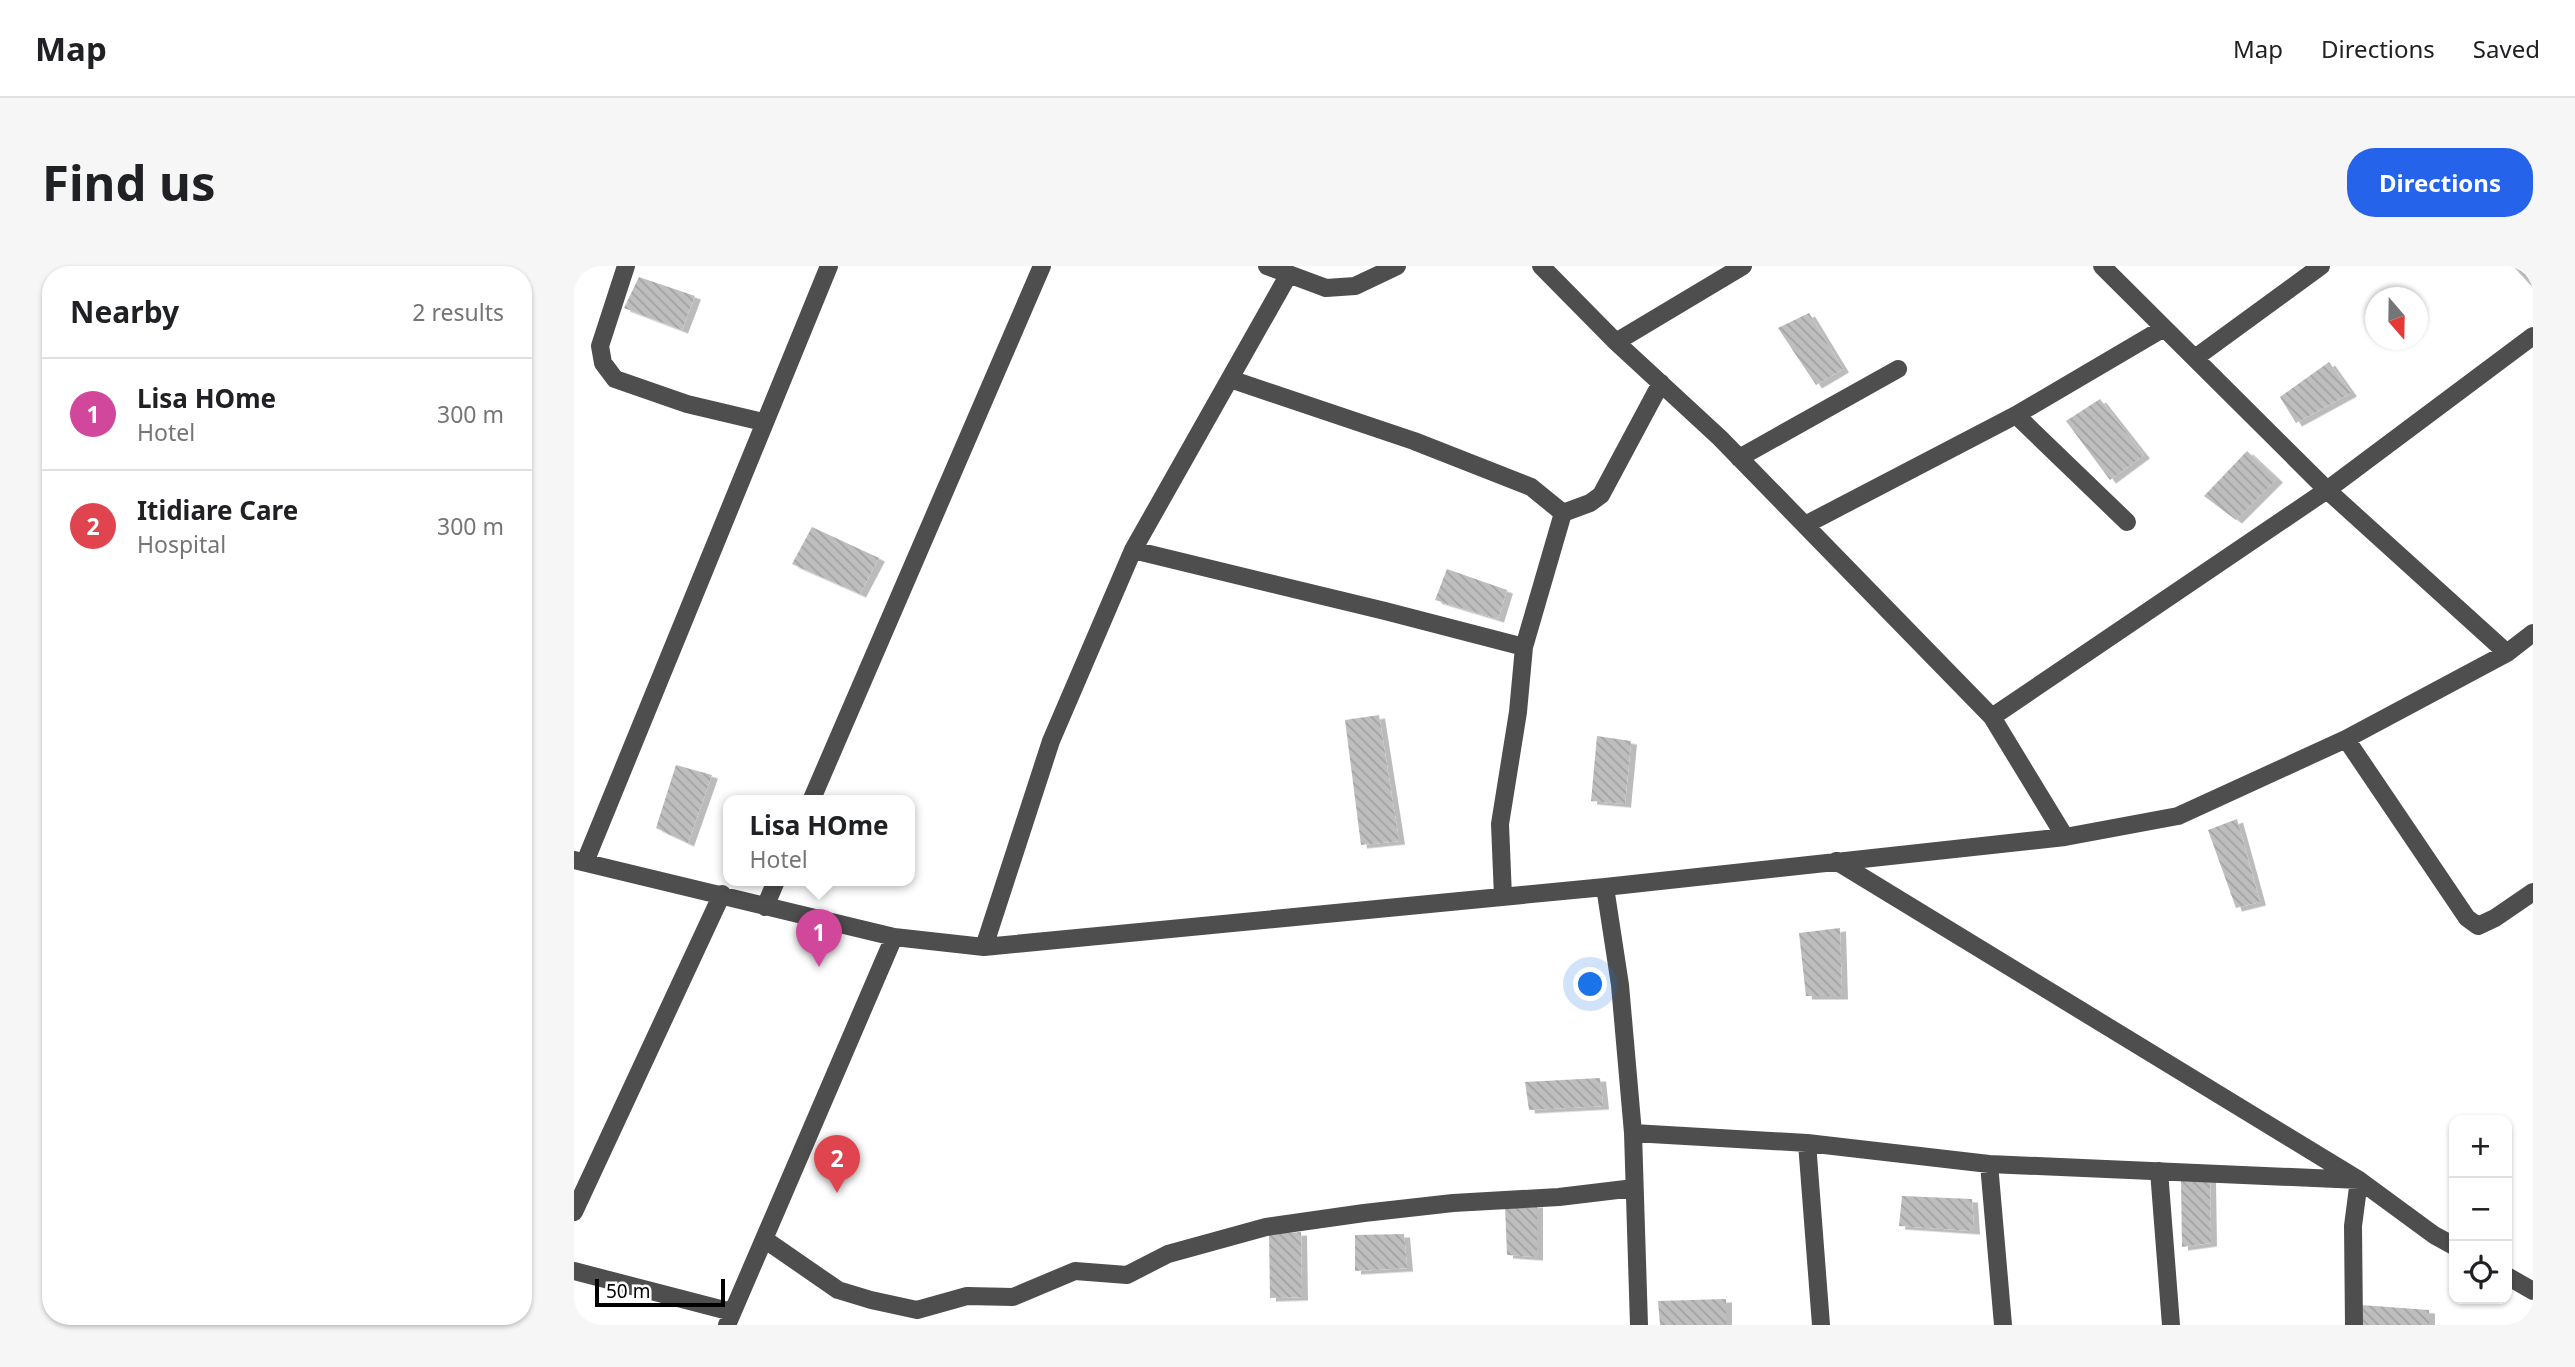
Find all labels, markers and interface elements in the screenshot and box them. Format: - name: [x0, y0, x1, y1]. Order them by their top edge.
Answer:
- text: Map: [35, 26, 107, 71]
- text: Map: [2233, 32, 2283, 65]
- text: Directions: [2321, 32, 2435, 65]
- text: Saved: [2473, 32, 2540, 65]
- button: Directions: [2347, 148, 2533, 217]
- text: Find us: [42, 149, 216, 215]
- north arrow: [2365, 287, 2428, 350]
- text: Nearby: [70, 291, 179, 332]
- text: 2 results: [412, 296, 504, 328]
- text: Lisa HOme: [137, 380, 276, 416]
- text: 1: [86, 398, 100, 430]
- text: 300 m: [437, 398, 504, 430]
- text: Hotel: [137, 416, 195, 448]
- text: Itidiare Care: [137, 492, 298, 528]
- text: 2: [86, 510, 100, 542]
- text: 300 m: [437, 510, 504, 542]
- text: Hospital: [137, 528, 226, 560]
- popup: [723, 795, 915, 886]
- text: Lisa HOme: [749, 807, 889, 843]
- text: Hotel: [749, 843, 808, 875]
- pin: 1: [796, 909, 842, 967]
- your location: [1573, 967, 1607, 1001]
- map controls: [2449, 1115, 2512, 1304]
- button: +: [2449, 1115, 2512, 1178]
- pin: 2: [814, 1135, 860, 1193]
- button: −: [2449, 1178, 2512, 1241]
- button: locate: [2449, 1241, 2512, 1304]
- scale bar: [595, 1276, 724, 1308]
- text: 50 m: [606, 1278, 650, 1304]

